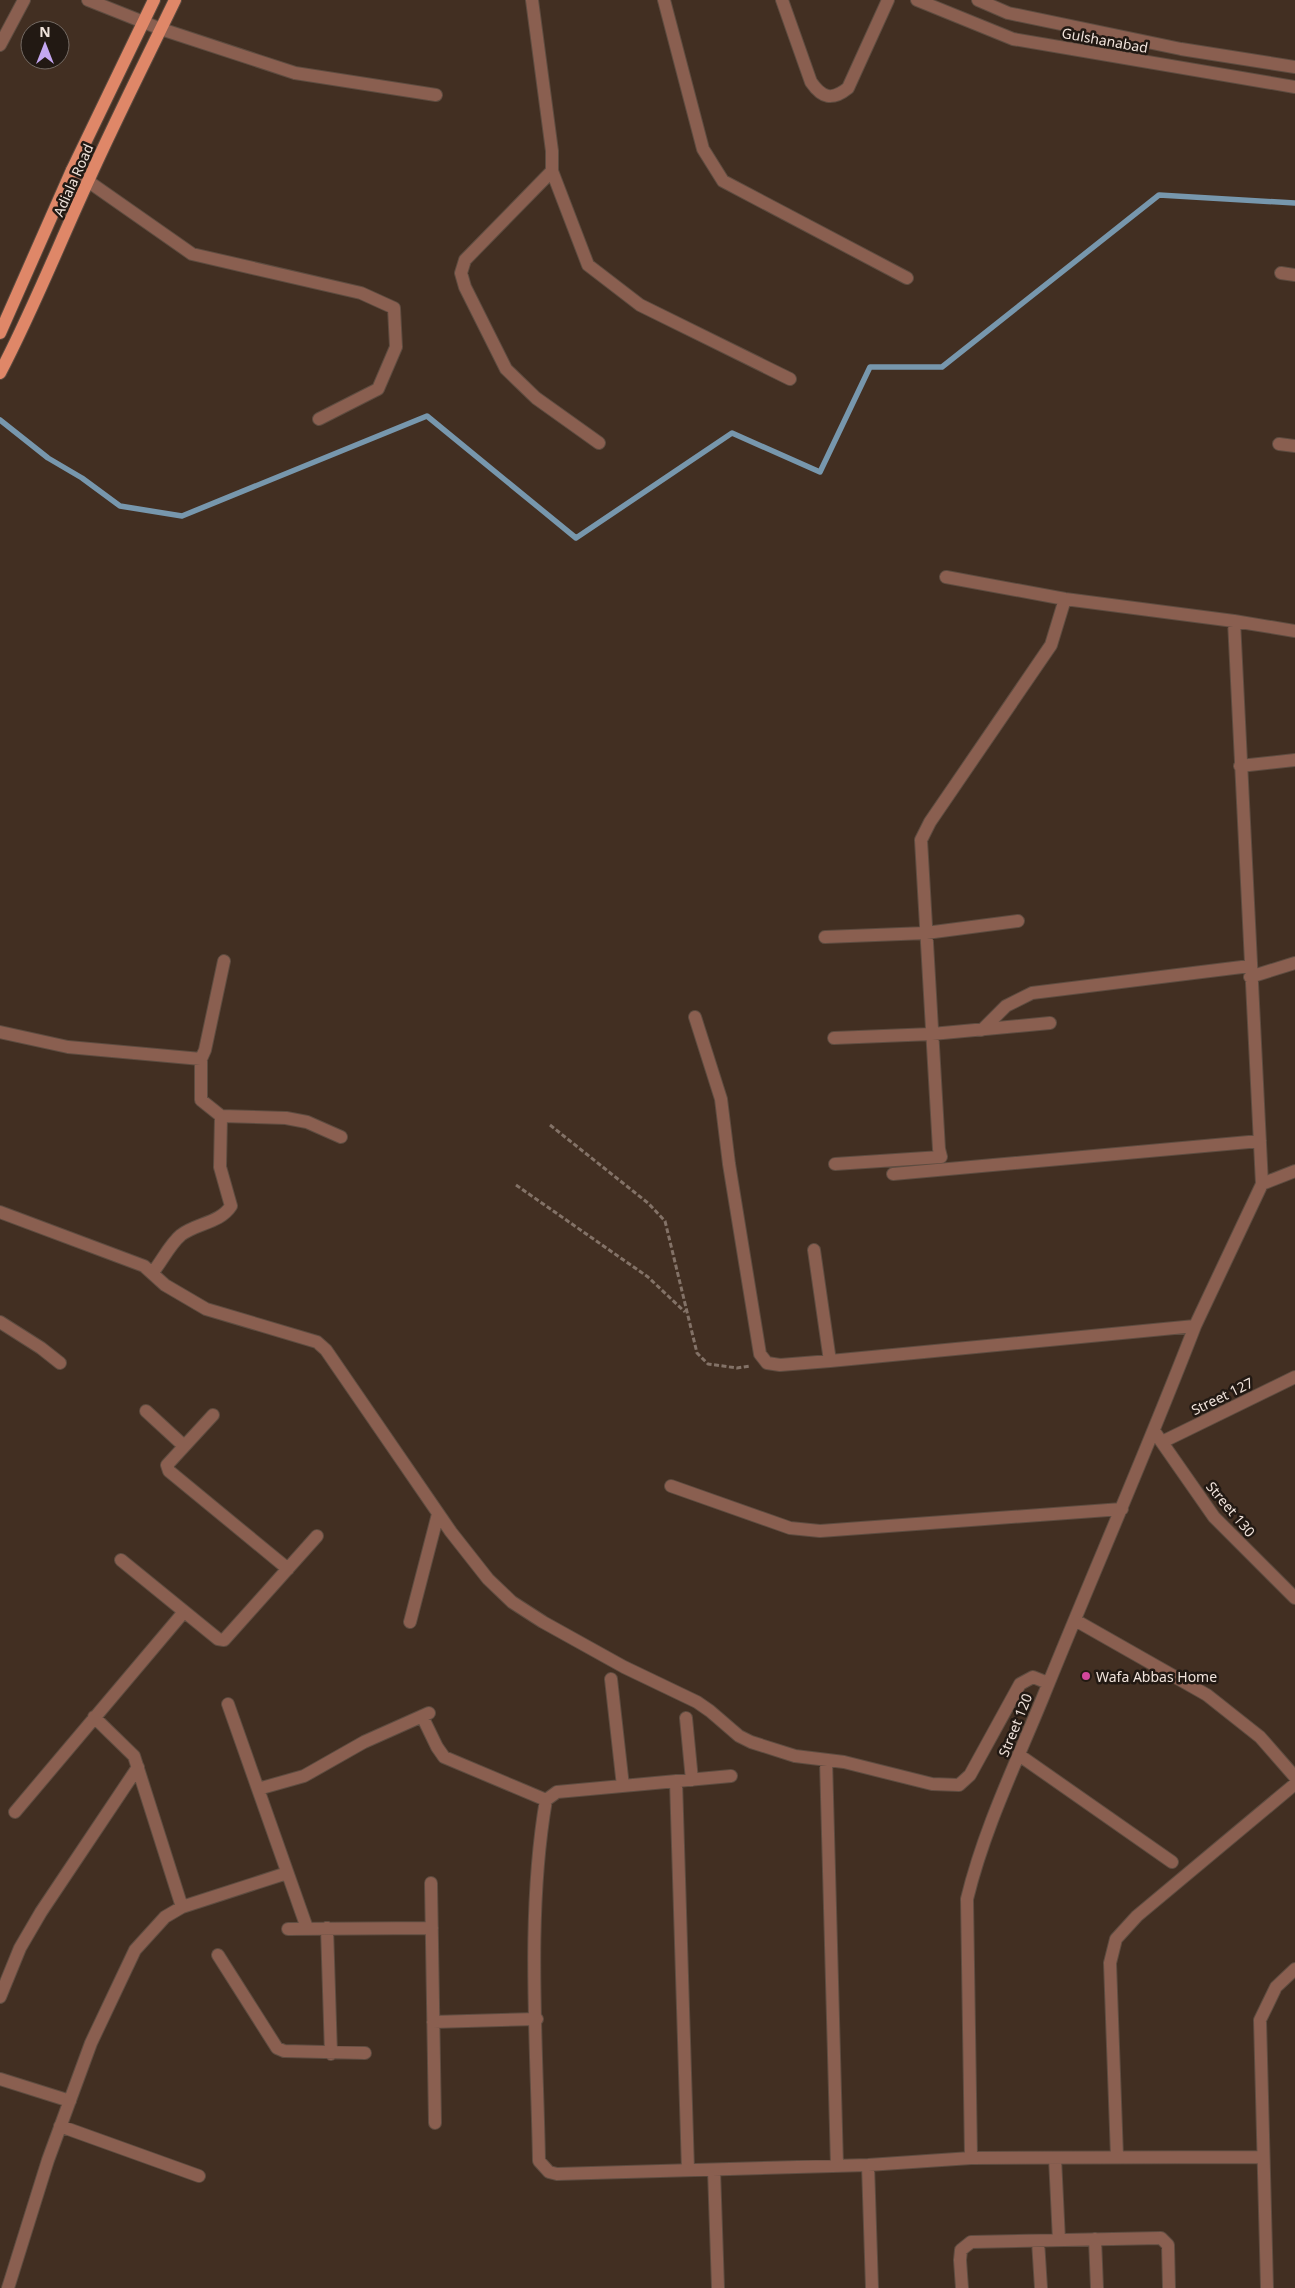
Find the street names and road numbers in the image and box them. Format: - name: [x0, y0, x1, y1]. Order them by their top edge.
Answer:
- street label: Gulshanabad: [1060, 23, 1150, 57]
- street label: Adiala Road: [49, 141, 97, 219]
- street label: Street 127: [1188, 1373, 1256, 1419]
- street label: Street 130: [1202, 1477, 1260, 1541]
- street label: Street 120: [994, 1690, 1036, 1760]

